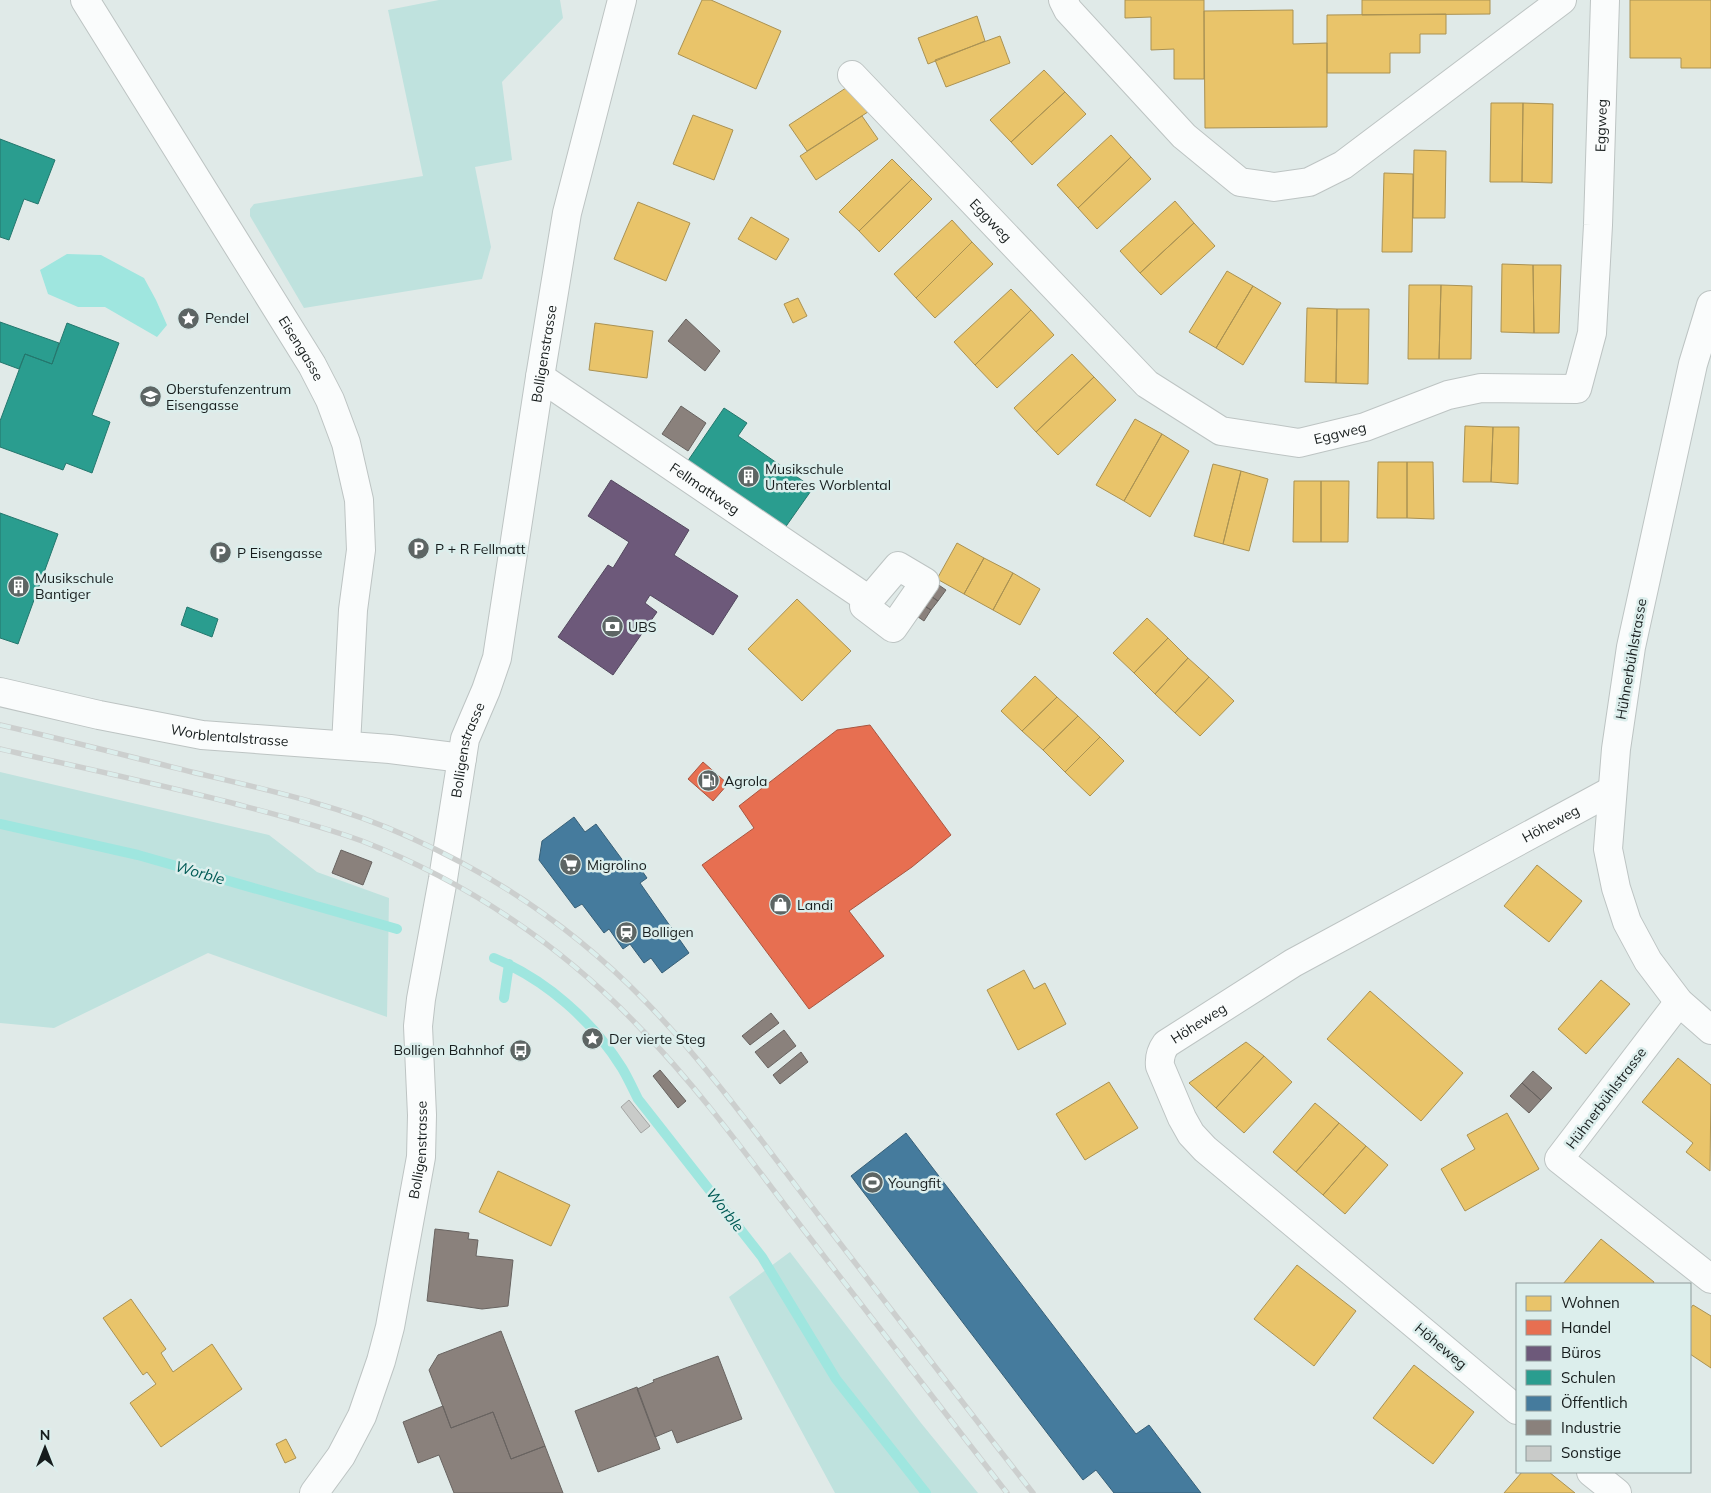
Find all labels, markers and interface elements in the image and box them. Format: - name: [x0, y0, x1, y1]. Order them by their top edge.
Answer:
- street label: Eggweg: [1591, 99, 1611, 152]
- street label: Eggweg: [966, 195, 1016, 246]
- street label: Bolligenstrasse: [527, 304, 561, 404]
- place icon: Pendel: [177, 306, 201, 330]
- place label: Pendel: [205, 309, 249, 327]
- street label: Eisengasse: [275, 313, 328, 384]
- place label: Oberstufenzentrum Eisengasse: [166, 380, 291, 414]
- school or university icon: Oberstufenzentrum Eisengasse: [138, 385, 162, 409]
- street label: Eggweg: [1312, 418, 1368, 448]
- street label: Fellmattweg: [666, 459, 743, 519]
- place label: Musikschule Unteres Worblental: [765, 460, 891, 494]
- building icon: Musikschule Unteres Worblental: [737, 465, 761, 489]
- parking icon: P + R Fellmatt: [407, 537, 431, 561]
- place label: P + R Fellmatt: [435, 540, 525, 558]
- parking icon: P Eisengasse: [209, 541, 233, 565]
- place label: P Eisengasse: [237, 544, 322, 562]
- place label: Musikschule Bantiger: [35, 569, 114, 603]
- building icon: Musikschule Bantiger: [7, 574, 31, 598]
- street label: Hühnerbühlstrasse: [1611, 597, 1651, 721]
- bank icon: UBS: [600, 615, 624, 639]
- place label: UBS: [628, 618, 657, 636]
- street label: Bolligenstrasse: [447, 699, 489, 799]
- street label: Worblentalstrasse: [169, 720, 289, 750]
- fuel station icon: Agrola: [696, 769, 720, 793]
- place label: Agrola: [724, 772, 767, 790]
- street label: Höheweg: [1519, 801, 1582, 846]
- supermarket icon: Migrolino: [559, 853, 583, 877]
- water label: Worble: [173, 856, 227, 889]
- place label: Migrolino: [587, 856, 647, 874]
- shop icon: Landi: [769, 893, 793, 917]
- place label: Landi: [797, 896, 833, 914]
- station icon: Bolligen: [614, 920, 638, 944]
- place label: Bolligen: [642, 923, 694, 941]
- street label: Höheweg: [1167, 999, 1230, 1048]
- place icon: Der vierte Steg: [581, 1027, 605, 1051]
- place label: Der vierte Steg: [609, 1030, 705, 1048]
- bus stop icon: Bolligen Bahnhof: [508, 1038, 532, 1062]
- place label: Bolligen Bahnhof: [393, 1041, 504, 1059]
- street label: Hühnerbühlstrasse: [1562, 1044, 1650, 1152]
- street label: Bolligenstrasse: [405, 1100, 431, 1200]
- sports icon: Youngfit: [860, 1171, 884, 1195]
- place label: Youngfit: [887, 1174, 941, 1192]
- water label: Worble: [702, 1184, 748, 1235]
- legend: [1516, 1283, 1691, 1473]
- text: Wohnen: [1561, 1293, 1620, 1312]
- text: Handel: [1561, 1318, 1611, 1337]
- street label: Höheweg: [1411, 1319, 1471, 1373]
- text: Büros: [1561, 1343, 1601, 1362]
- text: Schulen: [1561, 1368, 1616, 1387]
- text: Öffentlich: [1561, 1393, 1628, 1412]
- text: Industrie: [1561, 1418, 1621, 1437]
- north arrow: [20, 1423, 70, 1473]
- text: N: [40, 1426, 50, 1444]
- text: Sonstige: [1561, 1443, 1621, 1462]

